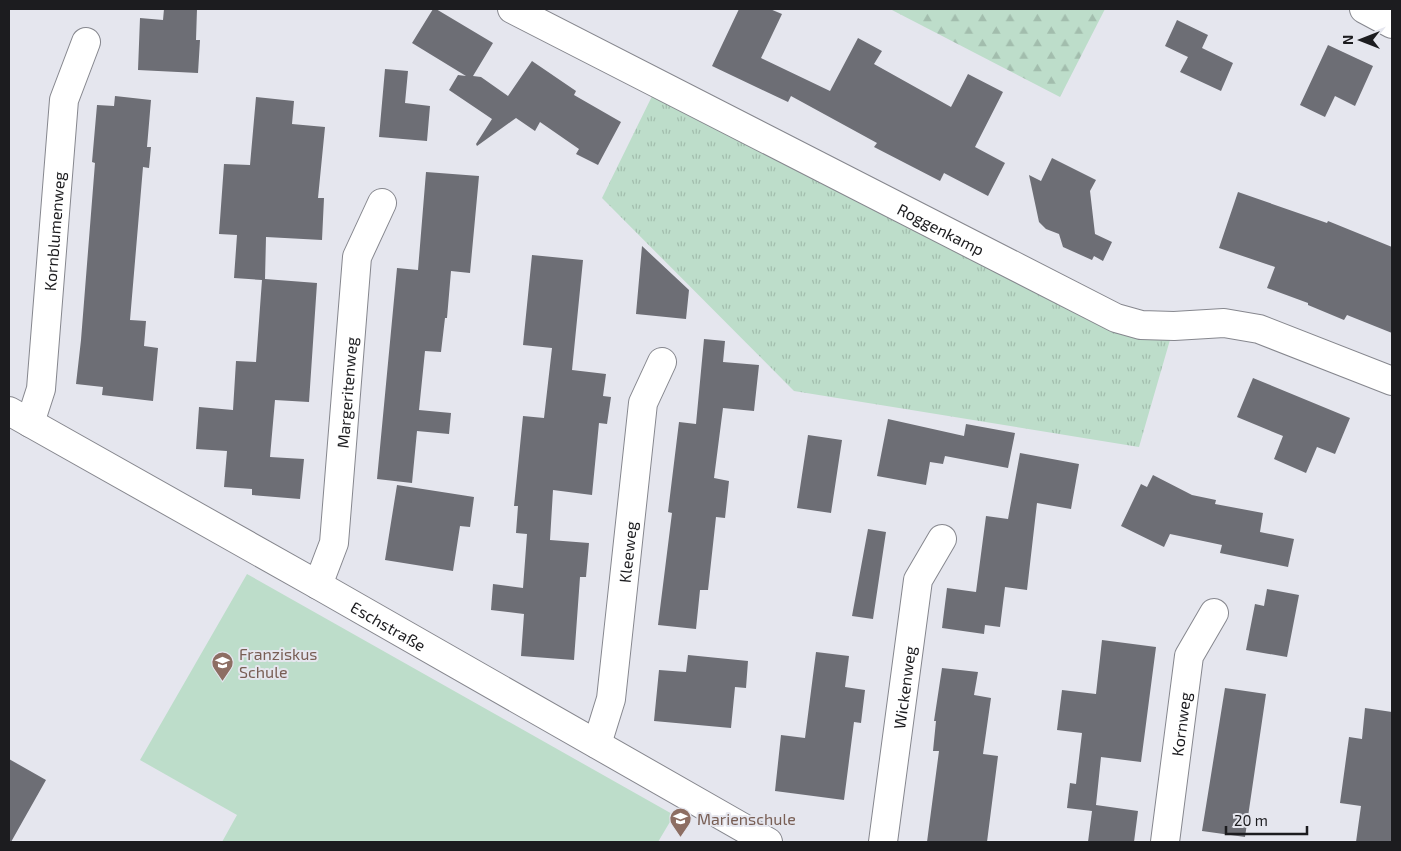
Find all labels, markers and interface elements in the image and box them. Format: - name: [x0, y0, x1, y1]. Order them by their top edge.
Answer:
- north arrow: [1336, 15, 1386, 65]
- text: N: [1339, 35, 1356, 45]
- street label: Kornblumenweg: [39, 171, 68, 292]
- street label: Roggenkamp: [895, 198, 988, 259]
- street label: Margeritenweg: [332, 336, 360, 449]
- street label: Kleeweg: [614, 520, 640, 584]
- street label: Eschstraße: [348, 597, 429, 654]
- place label: Franziskus Schule: [239, 644, 318, 681]
- street label: Wickenweg: [889, 645, 919, 730]
- school or university icon: Franziskus Schule: [211, 650, 235, 681]
- street label: Kornweg: [1167, 691, 1194, 757]
- scale bar: [1226, 804, 1307, 836]
- school or university icon: Marienschule: [669, 806, 693, 837]
- place label: Marienschule: [697, 809, 796, 828]
- text: 20 m: [1234, 811, 1268, 829]

